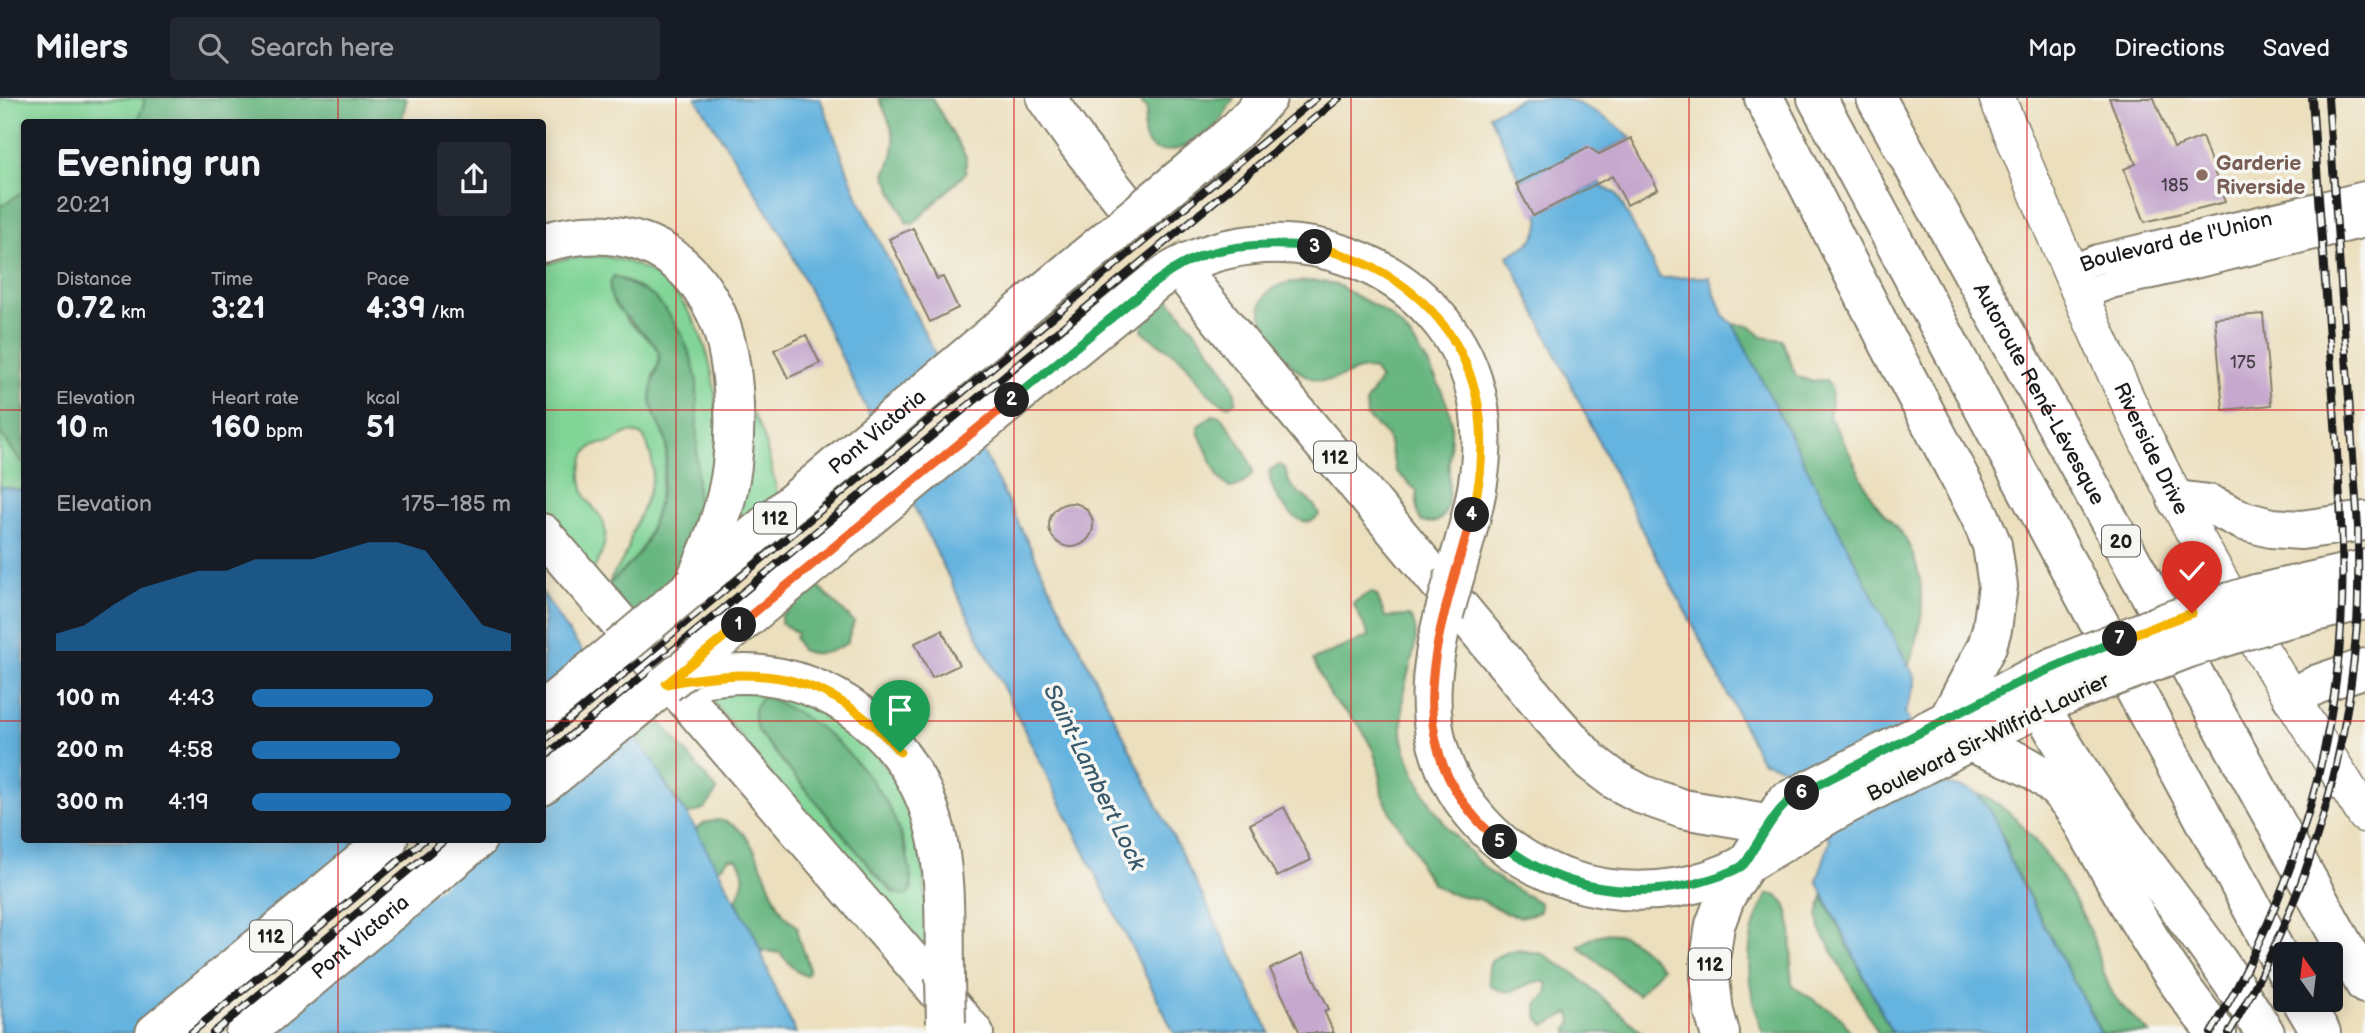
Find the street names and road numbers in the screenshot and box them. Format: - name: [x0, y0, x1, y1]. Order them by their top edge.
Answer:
- street label: Boulevard de l'Union: [2076, 206, 2275, 278]
- street label: Autoroute René-Lévesque: [1968, 279, 2110, 509]
- street label: Riverside Drive: [2108, 379, 2194, 519]
- street label: Pont Victoria: [824, 384, 931, 480]
- road number: 112: [1314, 442, 1356, 472]
- road number: 112: [754, 502, 796, 534]
- road number: 20: [2102, 526, 2140, 556]
- street label: Boulevard Sir-Wilfrid-Laurier: [1863, 668, 2114, 807]
- street label: Pont Victoria: [307, 890, 414, 985]
- road number: 112: [250, 920, 292, 951]
- road number: 112: [1689, 948, 1731, 979]

